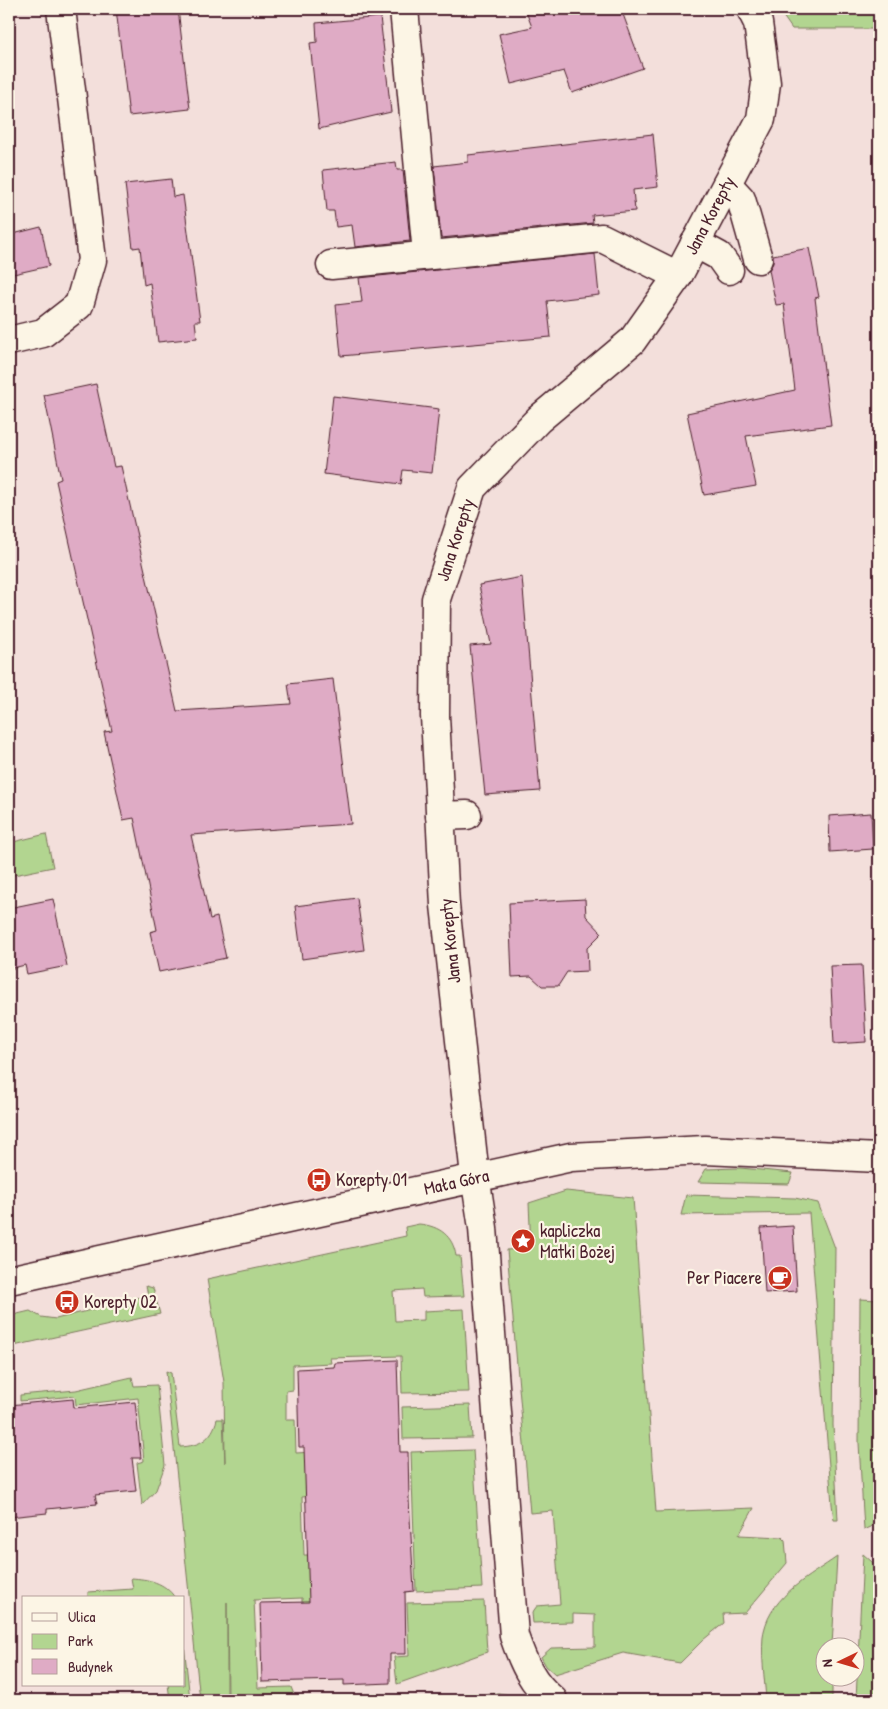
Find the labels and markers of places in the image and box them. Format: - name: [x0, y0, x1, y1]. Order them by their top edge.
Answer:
- bus stop icon: Korepty 01: [306, 1167, 332, 1193]
- place label: Korepty 01: [336, 1167, 407, 1192]
- place label: kapliczka Matki Bożej: [540, 1218, 615, 1264]
- place icon: kapliczka Matki Bożej: [510, 1228, 536, 1254]
- place label: Per Piacere: [687, 1265, 762, 1290]
- cafe icon: Per Piacere: [767, 1265, 793, 1291]
- bus stop icon: Korepty 02: [54, 1289, 80, 1315]
- place label: Korepty 02: [84, 1289, 157, 1314]

